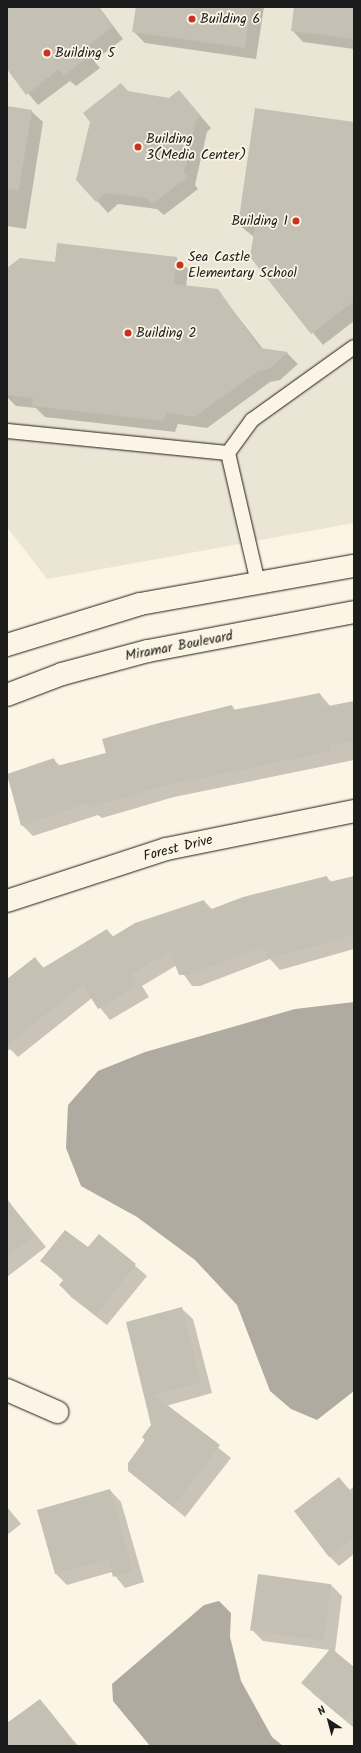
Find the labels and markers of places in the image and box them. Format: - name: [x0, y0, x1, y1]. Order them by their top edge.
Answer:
- place label: Building 6: [200, 11, 260, 27]
- marker: Building 6: [187, 14, 197, 24]
- place label: Building 5: [55, 45, 115, 61]
- marker: Building 5: [42, 48, 52, 58]
- place label: Building 3(Media Center): [146, 131, 246, 164]
- marker: Building 3(Media Center): [133, 142, 143, 152]
- place label: Building 1: [231, 213, 288, 229]
- marker: Building 1: [291, 216, 301, 226]
- place label: Sea Castle Elementary School: [188, 249, 297, 282]
- marker: Sea Castle Elementary School: [175, 260, 185, 270]
- place label: Building 2: [136, 325, 197, 341]
- marker: Building 2: [123, 328, 133, 338]

